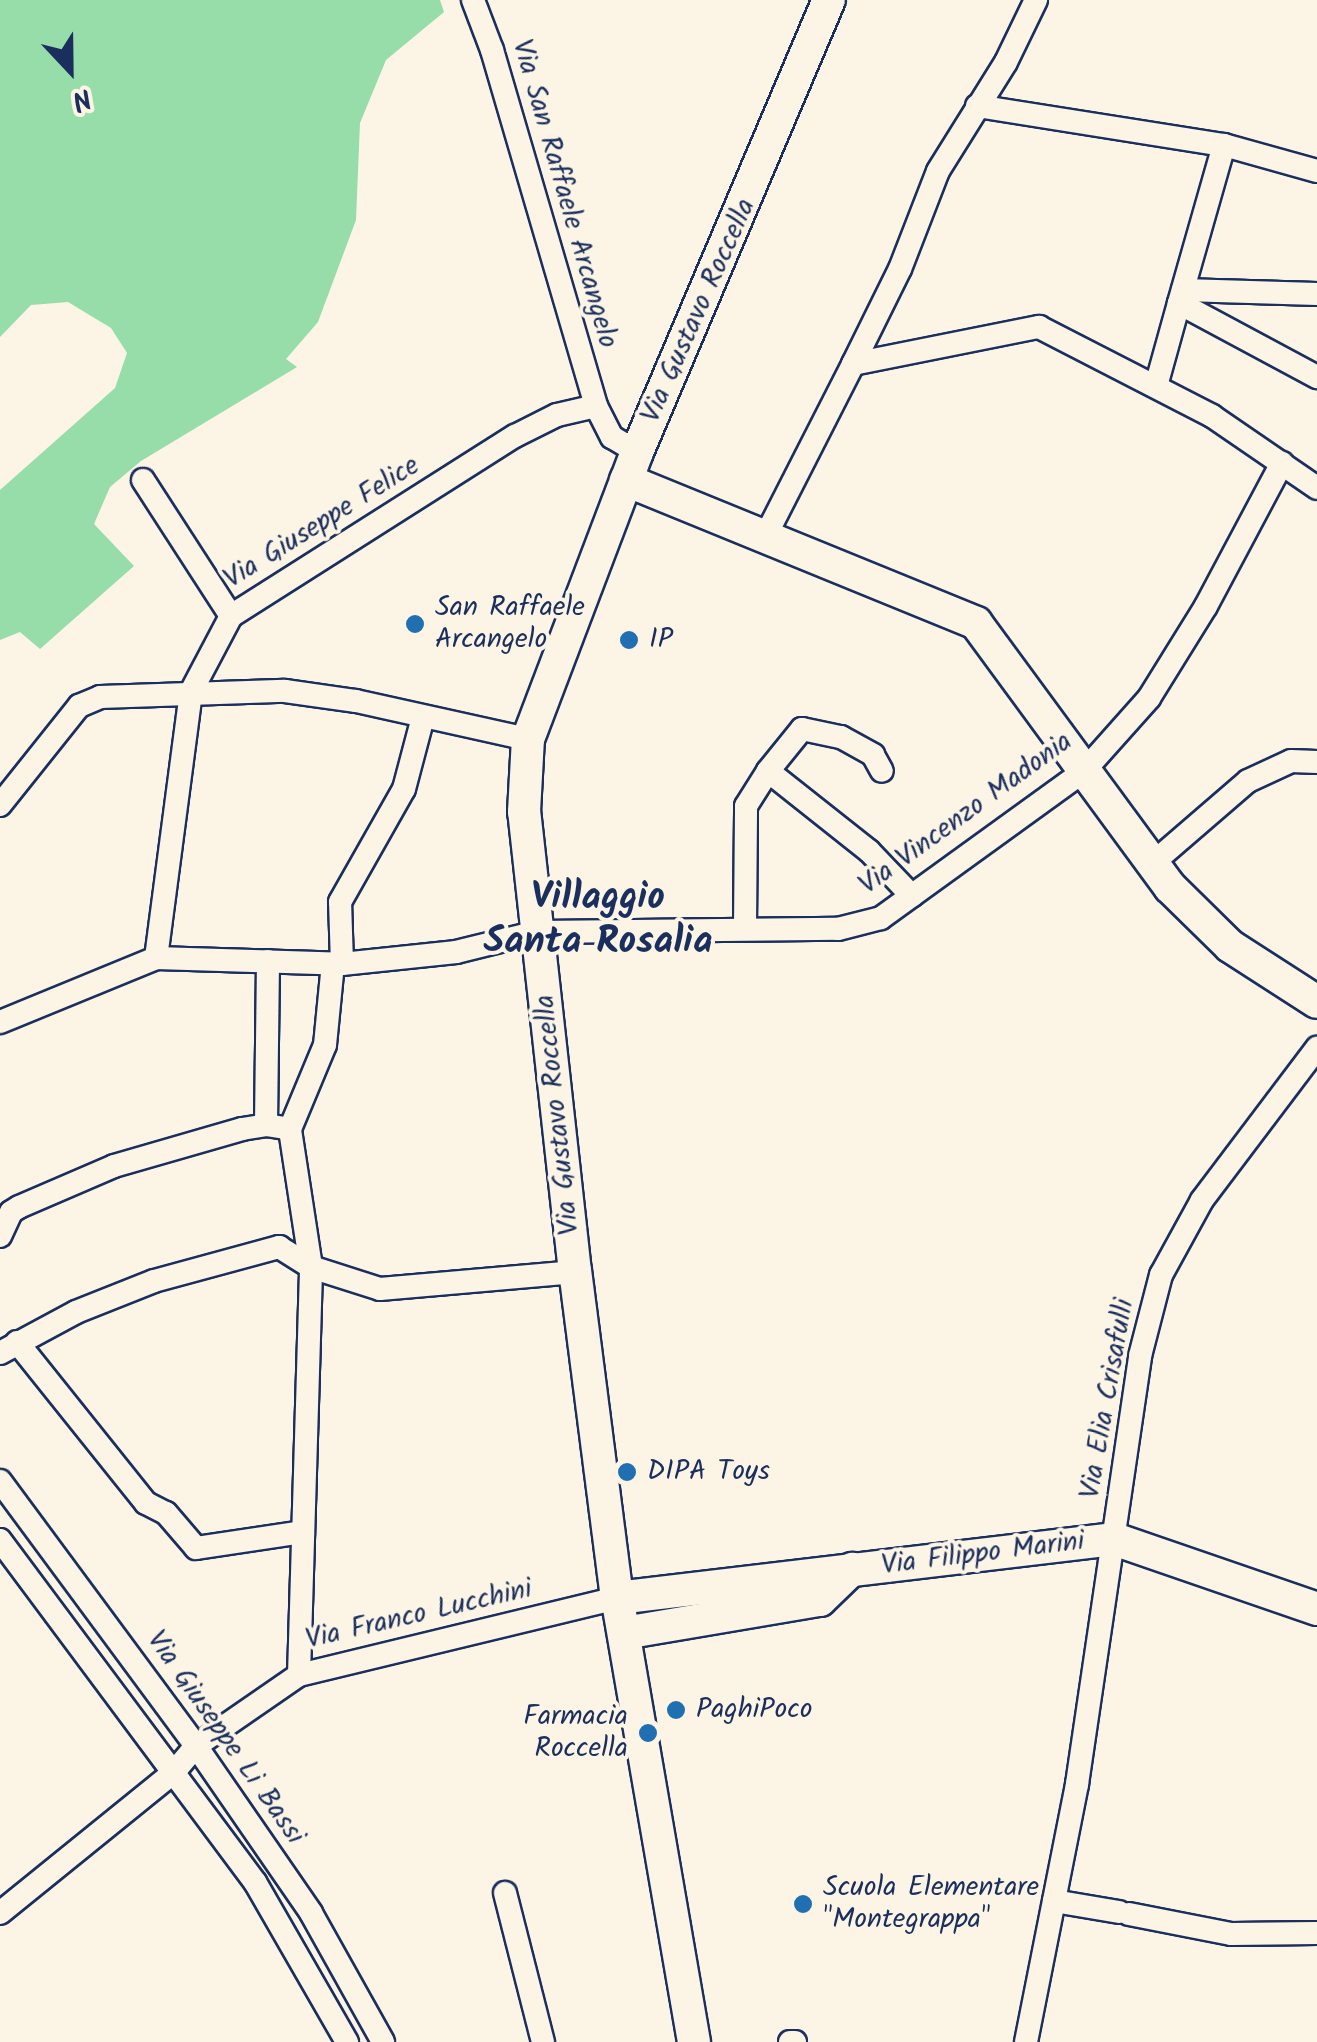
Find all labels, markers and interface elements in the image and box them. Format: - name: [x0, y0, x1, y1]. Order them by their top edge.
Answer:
- north arrow: [20, 20, 120, 120]
- street label: Via San Raffaele Arcangelo: [504, 36, 624, 352]
- text: N: [65, 74, 98, 122]
- street label: Via Gustavo Roccella: [635, 194, 763, 428]
- street label: Via Giuseppe Felice: [218, 449, 426, 597]
- place label: San Raffaele Arcangelo: [435, 591, 585, 657]
- marker: San Raffaele Arcangelo: [404, 613, 426, 635]
- place label: IP: [649, 623, 673, 657]
- marker: IP: [618, 629, 640, 651]
- street label: Via Vincenzo Madonia: [853, 725, 1079, 903]
- district label: Villaggio Santa Rosalia: [483, 876, 713, 966]
- street label: Via Gustavo Roccella: [529, 993, 587, 1237]
- street label: Via Elia Crisafulli: [1074, 1296, 1142, 1502]
- place label: DIPA Toys: [647, 1455, 770, 1489]
- marker: DIPA Toys: [616, 1461, 638, 1483]
- street label: Via Filippo Marini: [880, 1525, 1086, 1583]
- street label: Via Franco Lucchini: [303, 1573, 535, 1657]
- street label: Via Giuseppe Li Bassi: [139, 1625, 311, 1851]
- place label: PaghiPoco: [696, 1693, 812, 1727]
- marker: PaghiPoco: [665, 1699, 687, 1721]
- place label: Farmacia Roccella: [523, 1700, 628, 1766]
- marker: Farmacia Roccella: [637, 1722, 659, 1744]
- place label: Scuola Elementare "Montegrappa": [823, 1871, 1039, 1937]
- marker: Scuola Elementare "Montegrappa": [792, 1893, 814, 1915]

